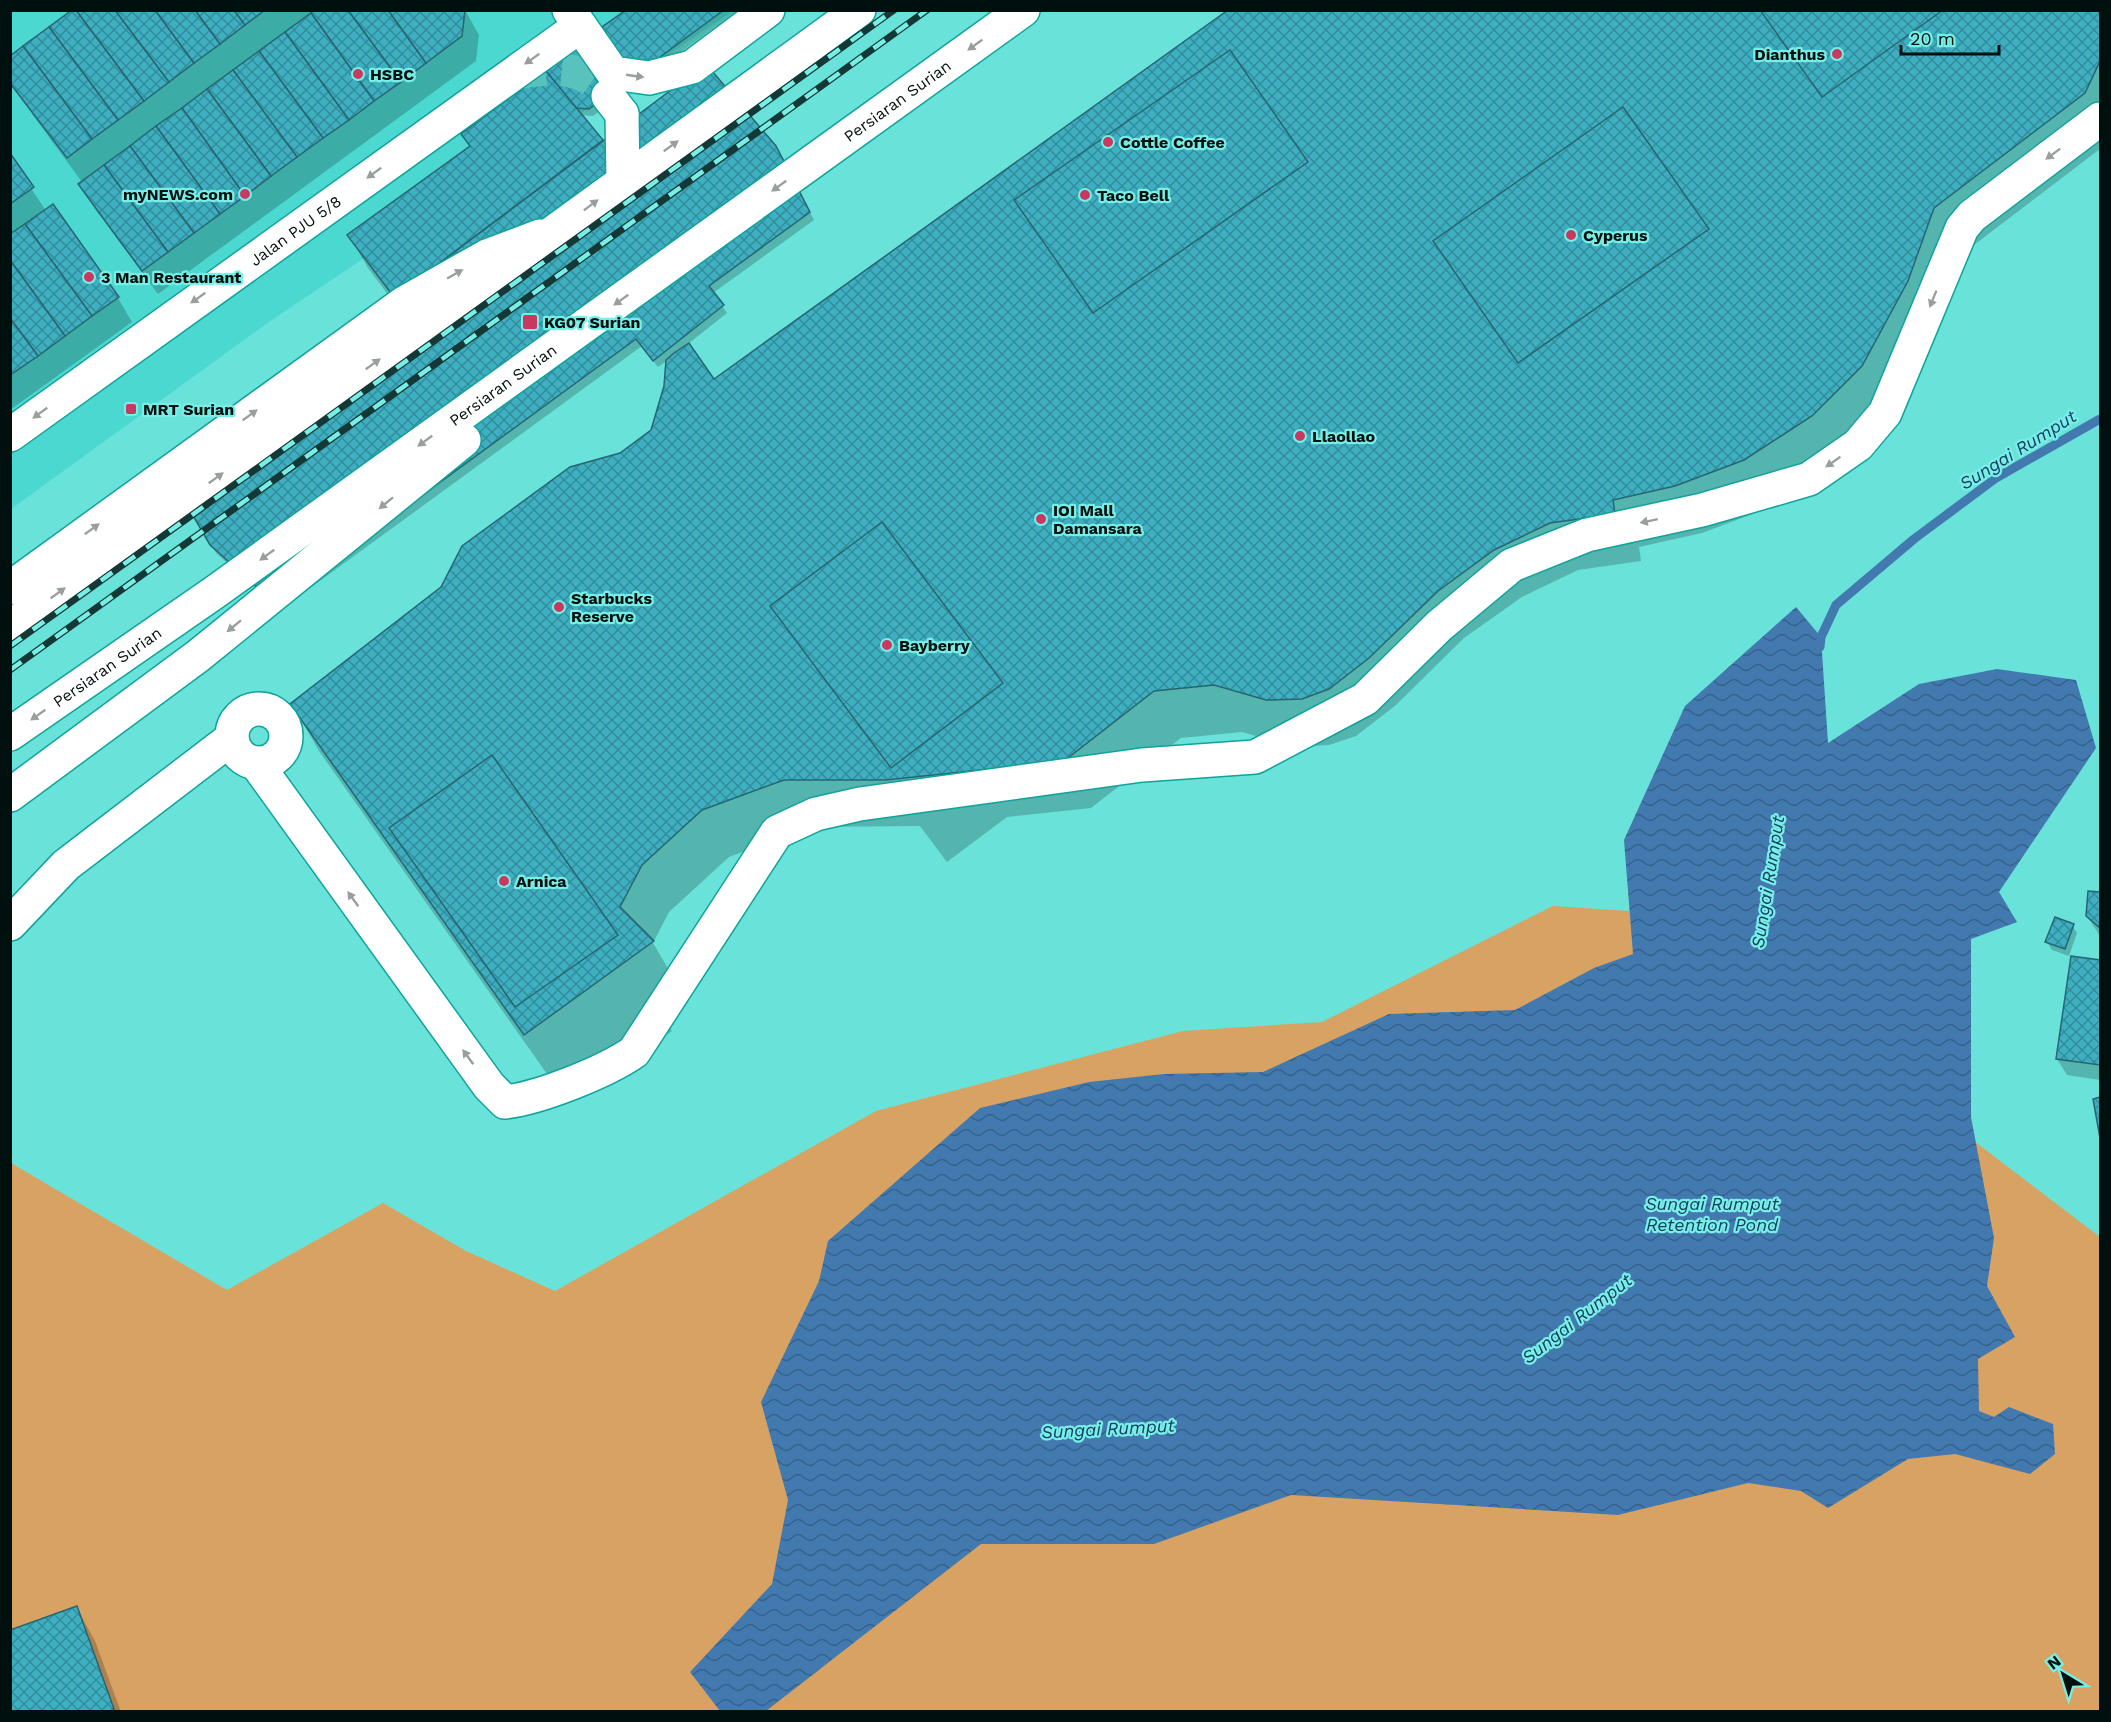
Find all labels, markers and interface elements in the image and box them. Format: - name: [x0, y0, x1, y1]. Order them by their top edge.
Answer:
- scale bar: [1901, 18, 1998, 56]
- text: 20 m: [1910, 28, 1955, 49]
- one-way arrow: [968, 39, 984, 51]
- place label: Dianthus: [1754, 45, 1825, 64]
- marker: Dianthus: [1830, 47, 1844, 61]
- one-way arrow: [525, 53, 541, 65]
- street label: Persiaran Surian: [840, 56, 955, 146]
- place label: HSBC: [370, 65, 414, 84]
- marker: HSBC: [351, 67, 365, 81]
- one-way arrow: [626, 72, 645, 81]
- place label: Cottle Coffee: [1120, 133, 1225, 152]
- marker: Cottle Coffee: [1101, 135, 1115, 149]
- one-way arrow: [662, 140, 678, 152]
- one-way arrow: [2045, 147, 2061, 160]
- one-way arrow: [366, 167, 382, 179]
- one-way arrow: [772, 180, 788, 192]
- place label: myNEWS.com: [123, 185, 233, 204]
- place label: Taco Bell: [1097, 186, 1170, 205]
- marker: myNEWS.com: [238, 187, 252, 201]
- marker: Taco Bell: [1078, 188, 1092, 202]
- street label: Jalan PJU 5/8: [246, 192, 345, 270]
- one-way arrow: [583, 199, 598, 211]
- place label: Cyperus: [1583, 226, 1648, 245]
- marker: Cyperus: [1564, 228, 1578, 242]
- place label: 3 Man Restaurant: [101, 268, 241, 287]
- one-way arrow: [447, 269, 464, 279]
- marker: 3 Man Restaurant: [82, 270, 96, 284]
- one-way arrow: [1928, 291, 1938, 309]
- one-way arrow: [190, 292, 206, 304]
- one-way arrow: [614, 294, 630, 306]
- marker: KG07 Surian: [521, 313, 539, 331]
- place label: KG07 Surian: [544, 313, 640, 332]
- street label: Persiaran Surian: [446, 340, 560, 430]
- one-way arrow: [366, 358, 381, 370]
- place label: MRT Surian: [143, 400, 234, 419]
- marker: MRT Surian: [124, 402, 138, 416]
- water label: Sungai Rumput: [1956, 405, 2081, 494]
- one-way arrow: [33, 407, 49, 419]
- one-way arrow: [241, 409, 257, 421]
- place label: Llaollao: [1312, 427, 1376, 446]
- marker: Llaollao: [1293, 429, 1307, 443]
- one-way arrow: [417, 435, 433, 447]
- one-way arrow: [1826, 456, 1842, 468]
- one-way arrow: [207, 472, 223, 484]
- one-way arrow: [378, 497, 394, 510]
- place label: IOI Mall Damansara: [1053, 501, 1142, 538]
- marker: IOI Mall Damansara: [1034, 512, 1048, 526]
- one-way arrow: [1640, 517, 1659, 527]
- one-way arrow: [83, 523, 99, 535]
- one-way arrow: [259, 549, 275, 561]
- one-way arrow: [49, 587, 65, 599]
- place label: Starbucks Reserve: [571, 589, 652, 626]
- marker: Starbucks Reserve: [552, 600, 566, 614]
- one-way arrow: [227, 620, 242, 632]
- street label: Persiaran Surian: [50, 623, 165, 711]
- place label: Bayberry: [899, 636, 971, 655]
- marker: Bayberry: [880, 638, 894, 652]
- one-way arrow: [30, 709, 46, 721]
- water label: Sungai Rumput: [1747, 814, 1788, 950]
- place label: Arnica: [516, 872, 567, 891]
- marker: Arnica: [497, 874, 511, 888]
- one-way arrow: [348, 891, 360, 906]
- one-way arrow: [462, 1049, 474, 1064]
- water label: Sungai Rumput Retention Pond: [1645, 1193, 1780, 1235]
- water label: Sungai Rumput: [1518, 1269, 1636, 1368]
- water label: Sungai Rumput: [1041, 1414, 1176, 1442]
- north arrow: [2033, 1644, 2093, 1704]
- text: N: [2044, 1651, 2065, 1674]

